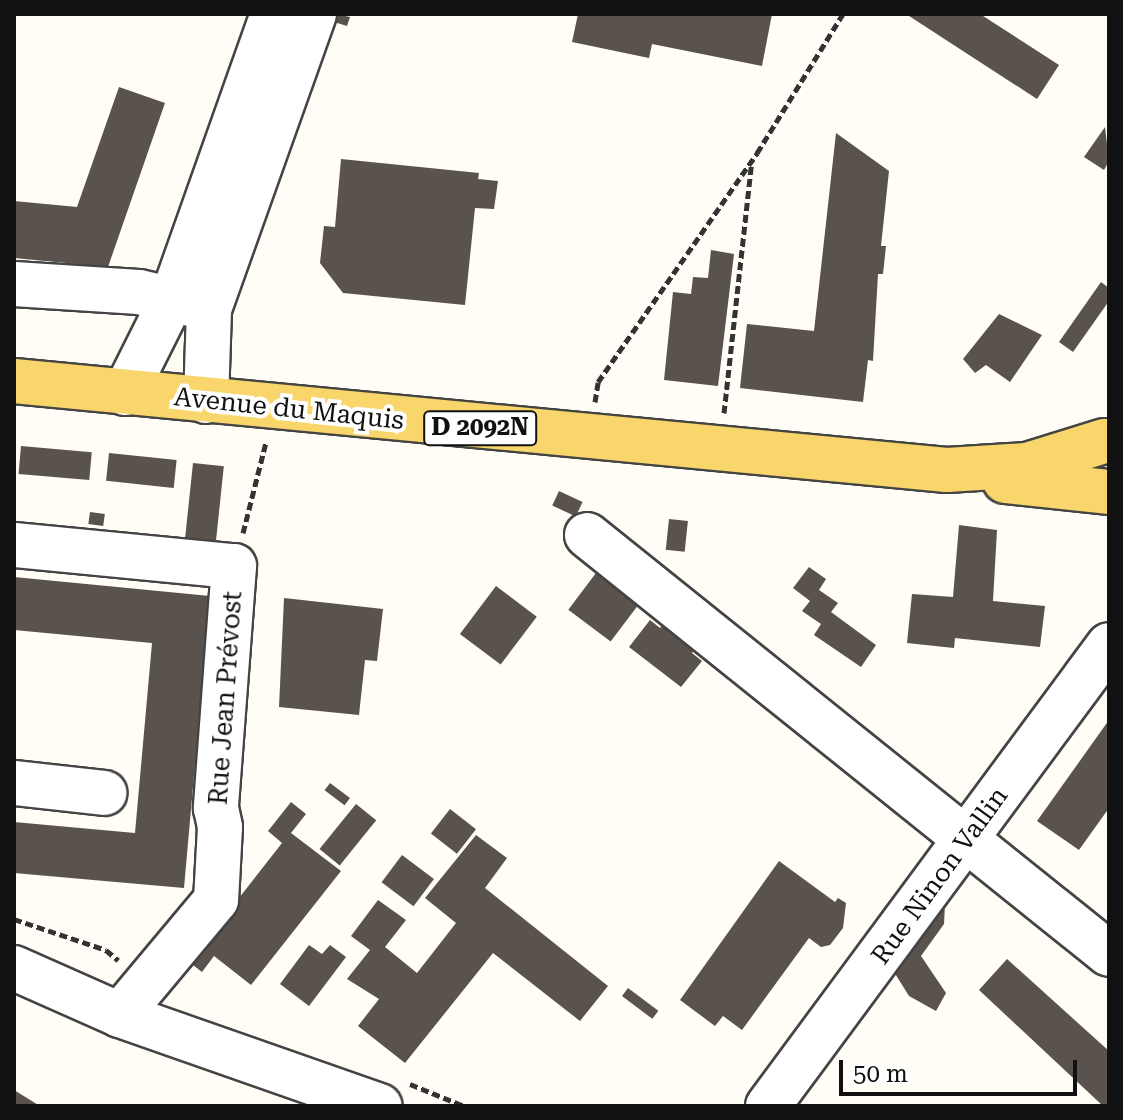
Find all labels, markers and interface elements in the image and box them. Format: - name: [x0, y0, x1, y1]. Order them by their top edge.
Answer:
- street label: Avenue du Maquis: [172, 381, 406, 437]
- road number: D 2092N: [422, 408, 538, 448]
- street label: Rue Jean Prévost: [203, 590, 249, 806]
- street label: Rue Ninon Vallin: [865, 781, 1015, 971]
- scale bar: [843, 1044, 1081, 1094]
- text: 50 m: [853, 1060, 908, 1088]

